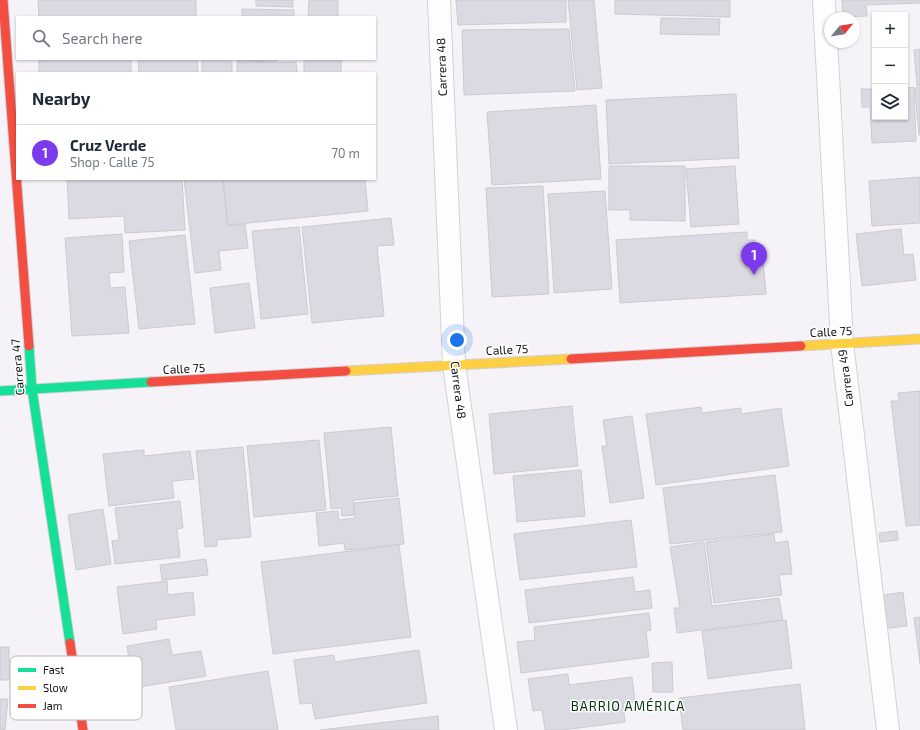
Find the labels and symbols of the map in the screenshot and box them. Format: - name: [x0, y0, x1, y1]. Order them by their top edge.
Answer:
- north arrow: [824, 12, 860, 48]
- street label: Carrera 48: [433, 38, 449, 96]
- pin: 1: [741, 242, 767, 275]
- street label: Calle 75: [809, 323, 852, 339]
- your location: [447, 330, 467, 350]
- street label: Carrera 47: [8, 338, 26, 396]
- street label: Calle 75: [485, 341, 528, 357]
- street label: Carrera 49: [835, 349, 855, 408]
- street label: Calle 75: [162, 360, 205, 376]
- street label: Carrera 48: [449, 360, 469, 420]
- legend: [10, 656, 142, 720]
- text: Fast: [43, 663, 65, 676]
- text: Slow: [43, 681, 68, 694]
- district label: BARRIO AMÉRICA: [571, 697, 685, 714]
- text: Jam: [43, 699, 62, 712]

